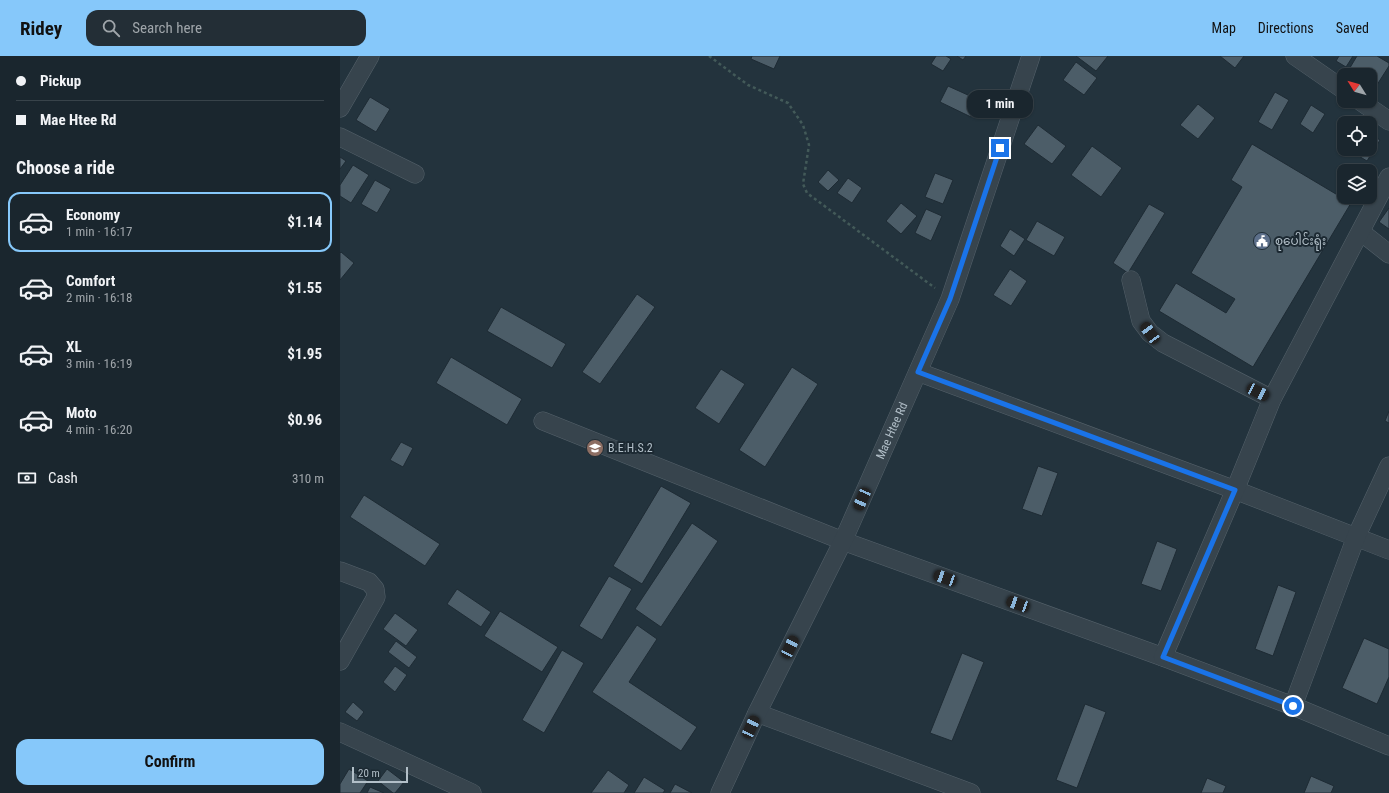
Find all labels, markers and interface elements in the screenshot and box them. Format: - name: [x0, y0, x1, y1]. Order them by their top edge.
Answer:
- search box: [86, 10, 366, 46]
- text: Ridey: [20, 17, 62, 40]
- icon: search: [100, 17, 122, 39]
- text: Search here: [132, 19, 202, 37]
- text: Map: [1212, 20, 1236, 36]
- text: Directions: [1258, 20, 1314, 36]
- text: Saved: [1336, 20, 1369, 36]
- north arrow: [1337, 68, 1377, 108]
- map controls: [1337, 68, 1377, 204]
- text: Pickup: [40, 72, 81, 90]
- callout: 1 min: [967, 90, 1033, 118]
- text: 1 min: [986, 96, 1014, 111]
- text: Mae Htee Rd: [40, 111, 116, 129]
- button: locate: [1337, 116, 1377, 156]
- route end: [991, 139, 1009, 157]
- text: Choose a ride: [16, 157, 115, 178]
- button: layers: [1337, 164, 1377, 204]
- icon: car: [18, 204, 54, 240]
- text: Economy: [66, 206, 120, 224]
- text: $1.14: [287, 213, 322, 231]
- text: 1 min · 16:17: [66, 224, 132, 239]
- public building icon: စုပေါင်းရုံး: [1252, 231, 1272, 251]
- place label: စုပေါင်းရုံး: [1275, 232, 1326, 251]
- icon: car: [18, 270, 54, 306]
- text: Comfort: [66, 272, 115, 290]
- text: $1.55: [287, 279, 322, 297]
- text: 2 min · 16:18: [66, 290, 132, 305]
- car: [1138, 320, 1162, 346]
- icon: car: [18, 336, 54, 372]
- text: XL: [66, 338, 82, 356]
- text: $1.95: [287, 345, 322, 363]
- text: 3 min · 16:19: [66, 356, 132, 371]
- car: [1245, 381, 1271, 403]
- street label: Mae Htee Rd: [873, 400, 910, 461]
- icon: car: [18, 402, 54, 438]
- text: Moto: [66, 404, 97, 422]
- text: $0.96: [287, 411, 322, 429]
- text: 4 min · 16:20: [66, 422, 132, 437]
- school or university icon: B.E.H.S.2: [585, 438, 605, 458]
- place label: B.E.H.S.2: [608, 441, 653, 455]
- icon: cash: [16, 467, 38, 489]
- text: Cash: [48, 469, 78, 487]
- text: 310 m: [292, 471, 324, 486]
- car: [852, 486, 872, 512]
- car: [932, 568, 958, 588]
- car: [1005, 594, 1031, 614]
- car: [779, 634, 801, 660]
- route start: [1284, 697, 1302, 715]
- car: [740, 714, 762, 740]
- button: Confirm: [16, 739, 324, 785]
- scale bar: [352, 765, 408, 784]
- text: 20 m: [358, 767, 380, 780]

